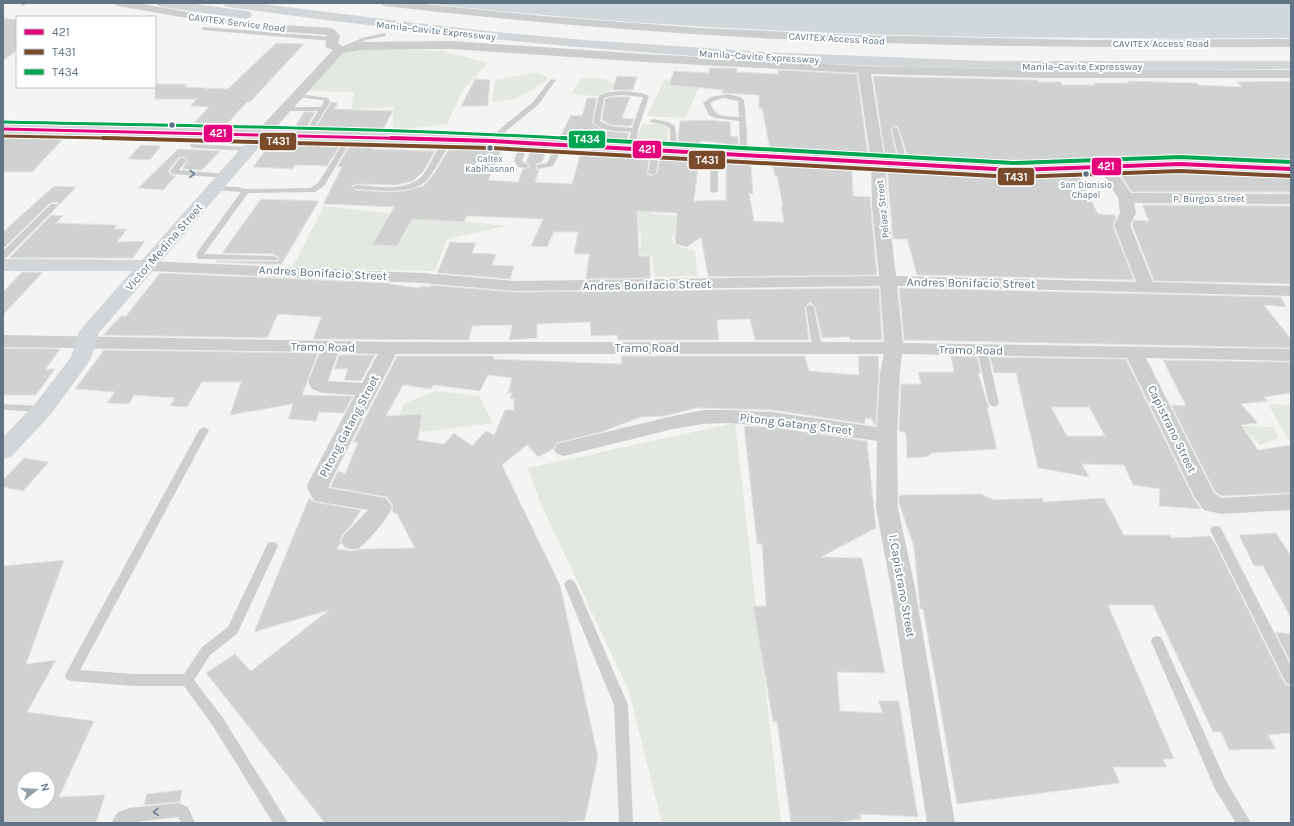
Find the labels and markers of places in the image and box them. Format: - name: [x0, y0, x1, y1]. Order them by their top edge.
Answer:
- unlabelled marker: [167, 120, 177, 130]
- marker: Caltex Kabihasnan: [485, 143, 495, 153]
- place label: Caltex Kabihasnan: [465, 154, 515, 174]
- marker: San Dionisio Chapel: [1081, 169, 1091, 179]
- place label: San Dionisio Chapel: [1060, 180, 1112, 200]

